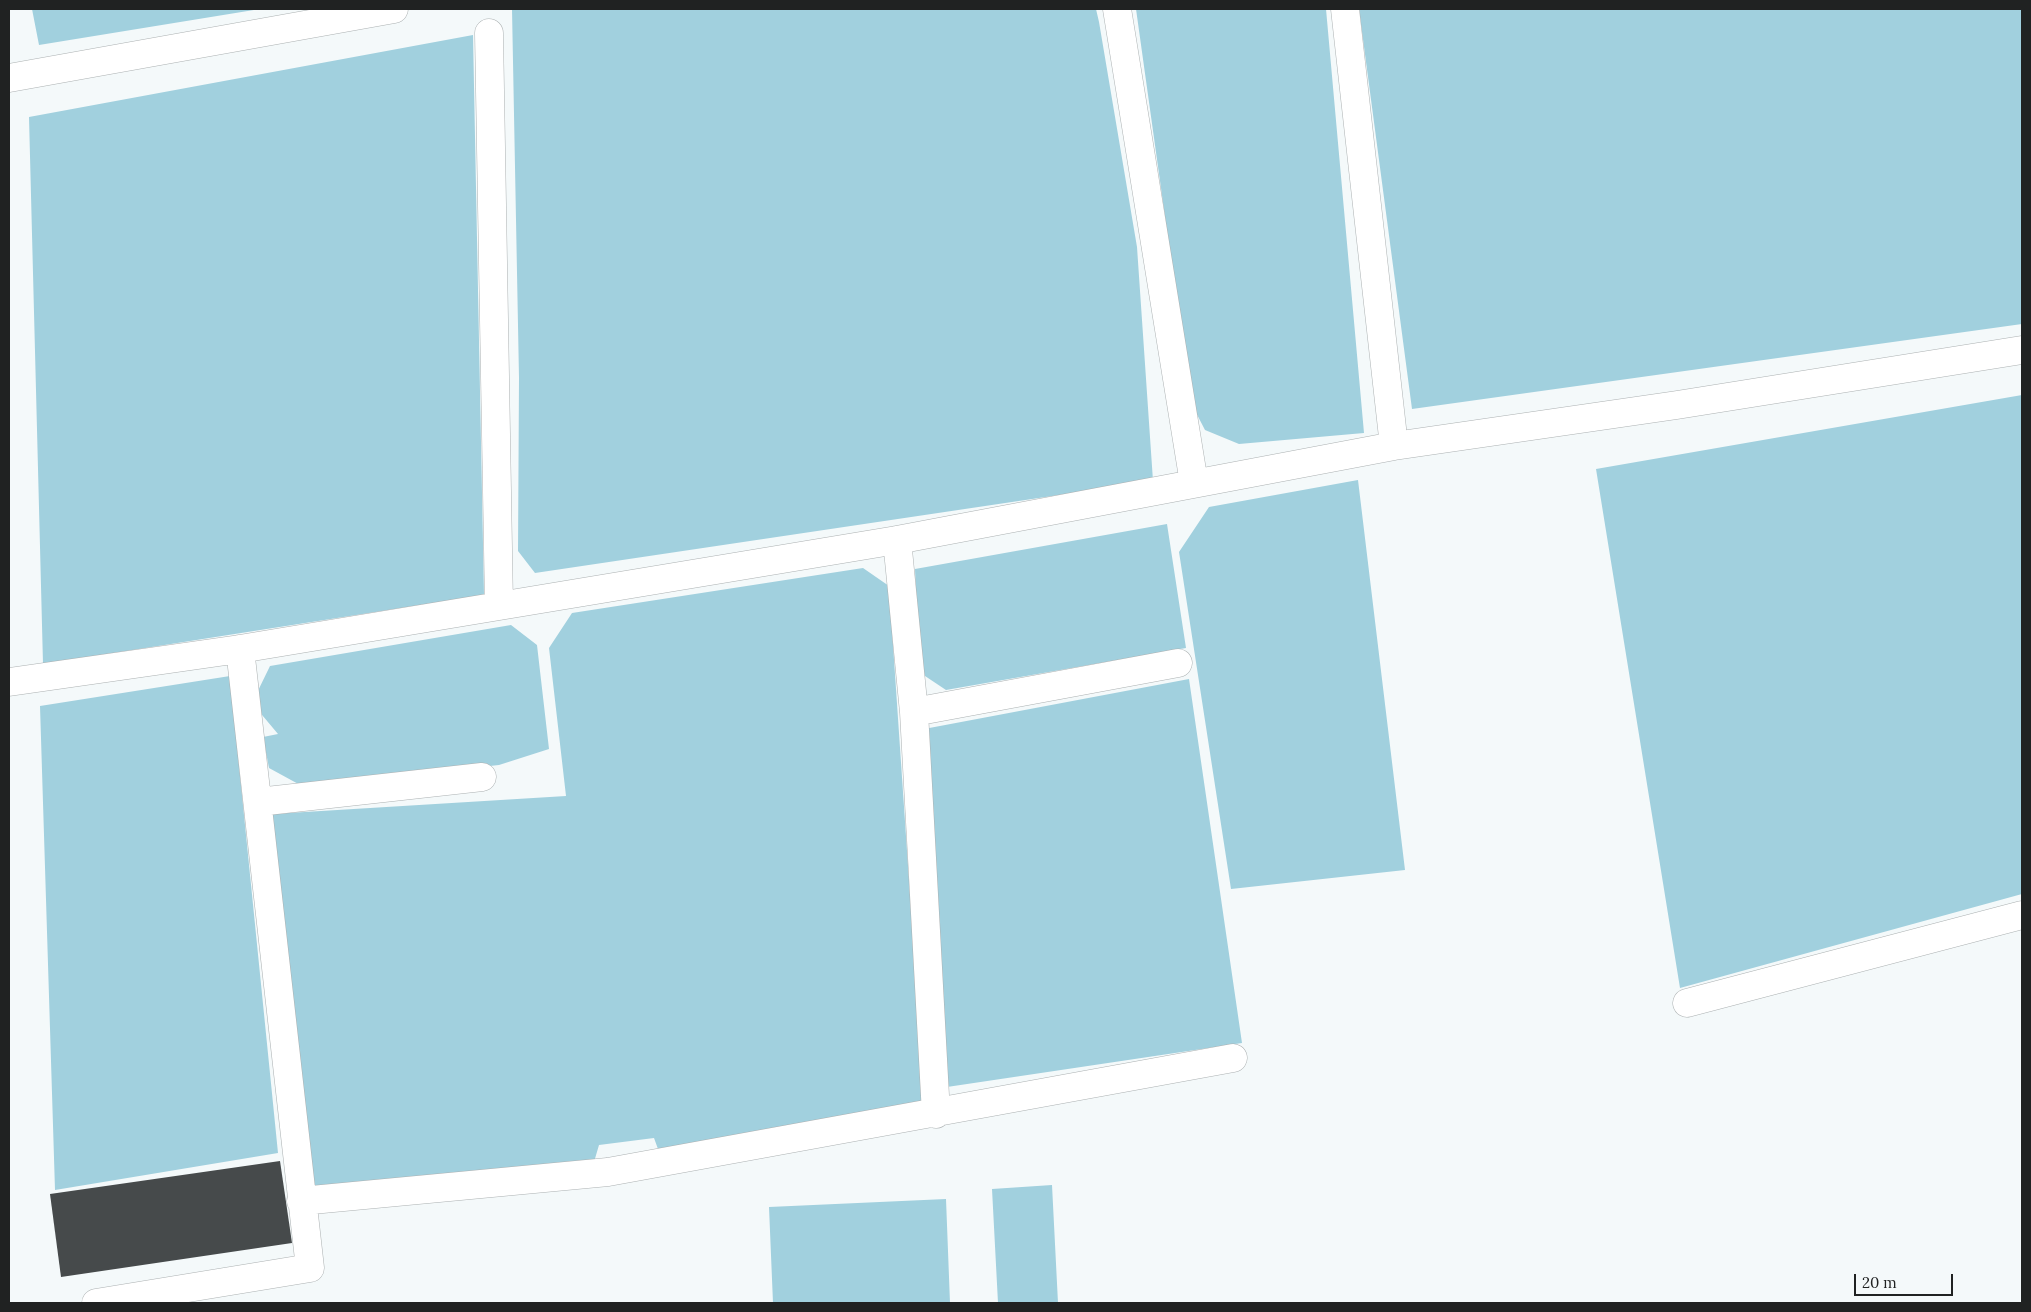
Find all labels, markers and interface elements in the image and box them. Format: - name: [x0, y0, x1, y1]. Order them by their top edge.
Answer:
- scale bar: [1856, 1264, 1955, 1296]
- text: 20 m: [1862, 1273, 1897, 1292]

